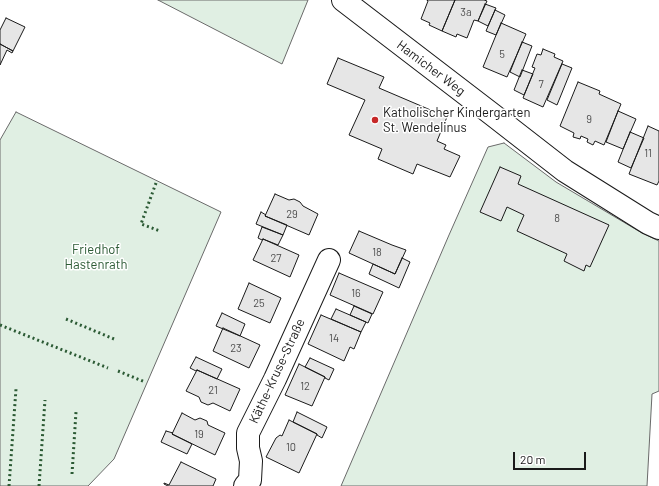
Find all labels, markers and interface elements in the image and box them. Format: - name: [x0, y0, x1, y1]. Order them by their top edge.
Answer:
- house number: 3a: [460, 5, 472, 19]
- street label: Hamicher Weg: [394, 37, 468, 99]
- house number: 5: [499, 47, 505, 61]
- house number: 7: [538, 77, 544, 91]
- place label: Katholischer Kindergarten St. Wendelinus: [383, 105, 531, 136]
- house number: 9: [586, 112, 592, 126]
- marker: Katholischer Kindergarten St. Wendelinus: [370, 115, 380, 125]
- house number: 11: [644, 146, 652, 160]
- house number: 29: [286, 207, 298, 221]
- house number: 8: [554, 211, 560, 225]
- park label: Friedhof Hastenrath: [65, 242, 127, 273]
- house number: 18: [372, 245, 382, 259]
- house number: 27: [270, 251, 282, 265]
- house number: 16: [351, 286, 361, 300]
- house number: 25: [253, 296, 265, 310]
- street label: Käthe-Kruse-Straße: [246, 316, 308, 426]
- house number: 14: [329, 331, 339, 345]
- house number: 23: [230, 341, 242, 355]
- house number: 12: [300, 379, 310, 393]
- house number: 21: [208, 383, 218, 397]
- house number: 19: [194, 427, 204, 441]
- house number: 10: [286, 440, 296, 454]
- scale bar: [515, 444, 588, 470]
- text: 20 m: [520, 452, 546, 466]

